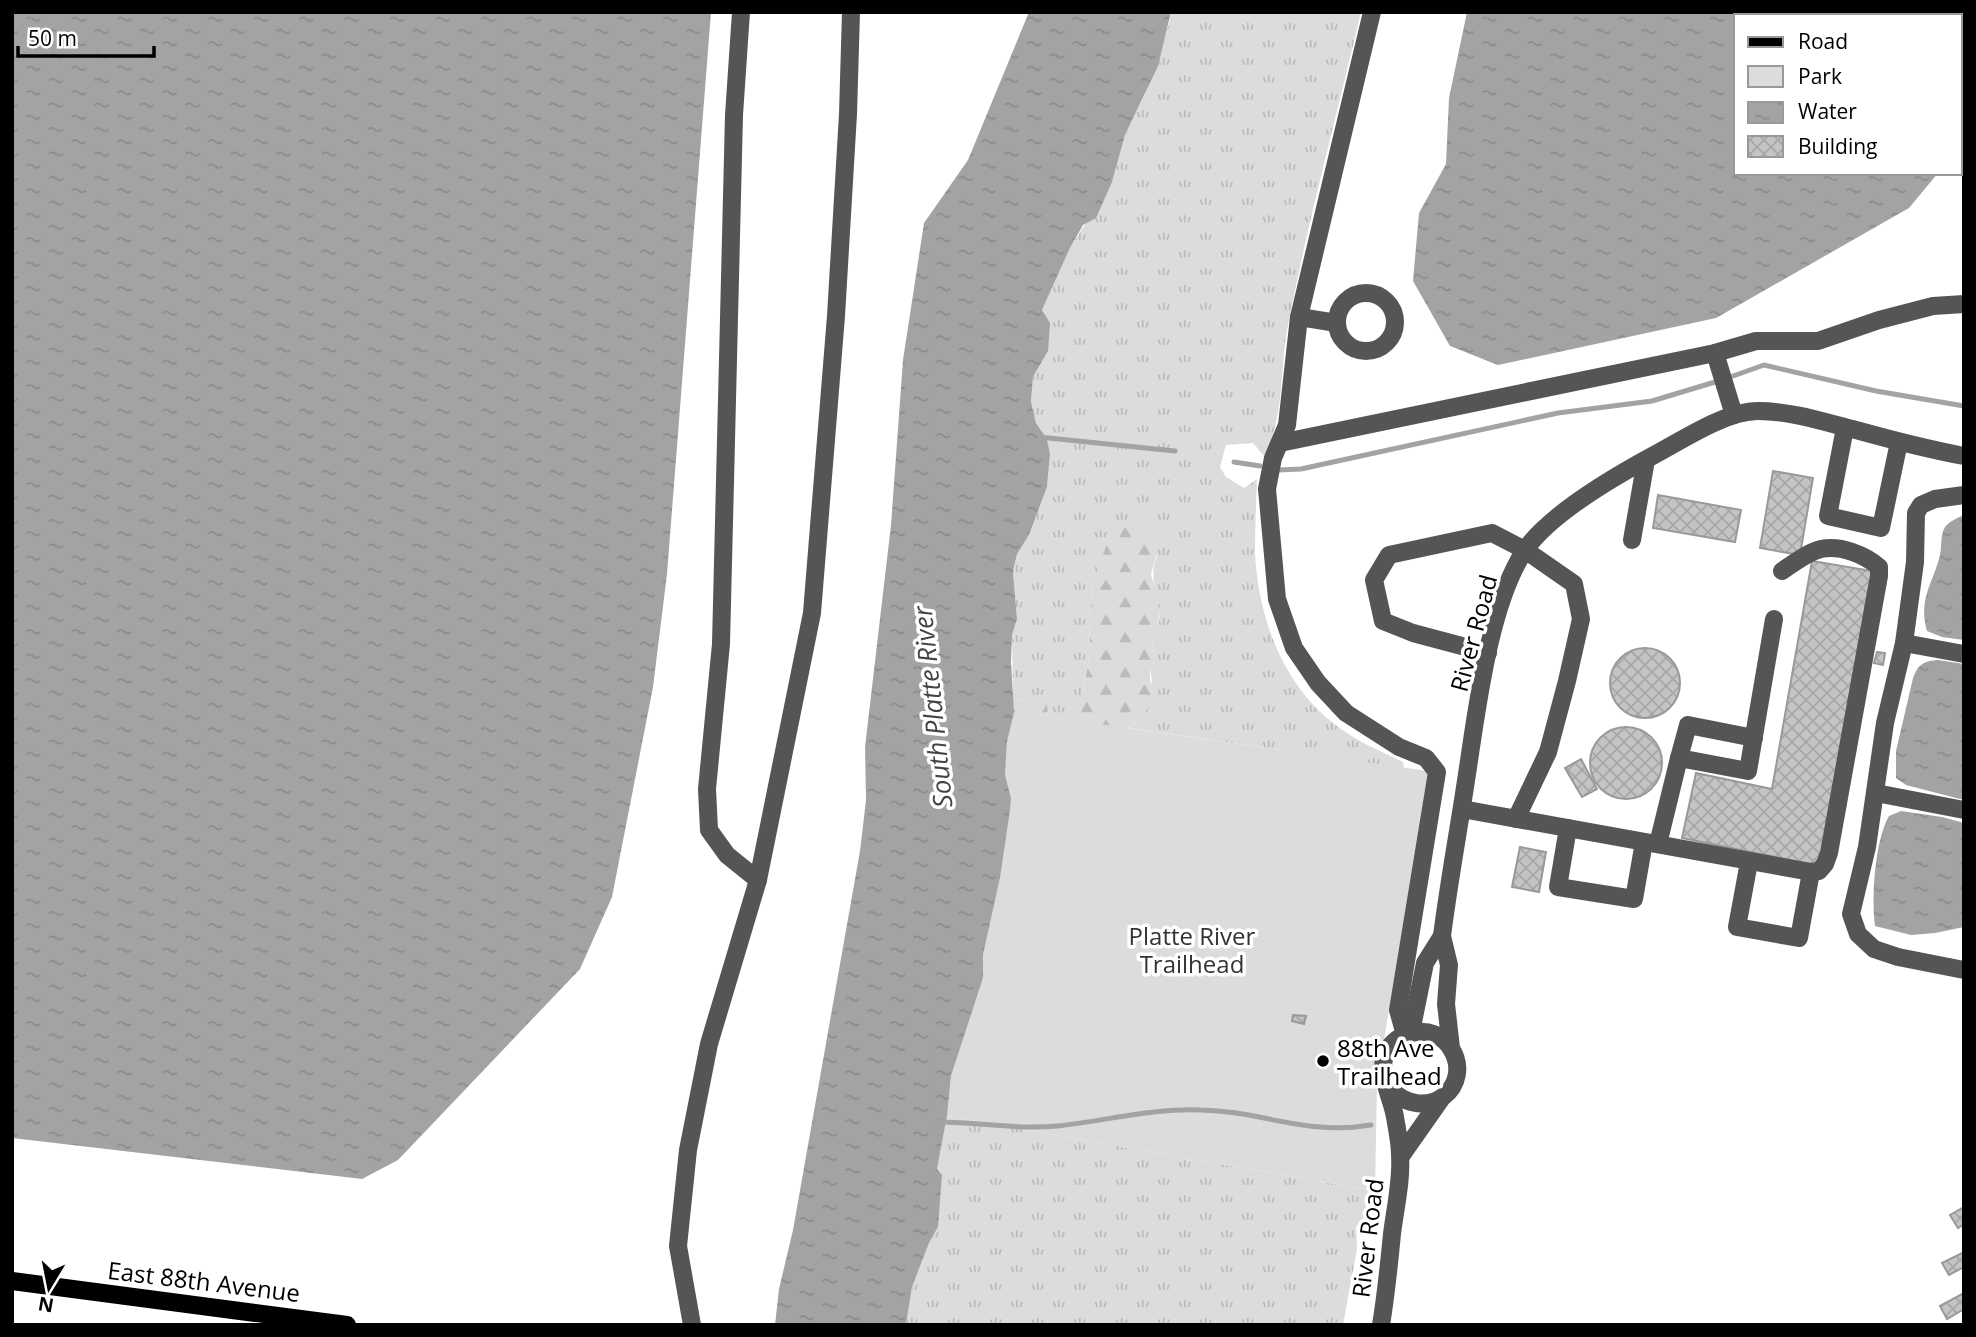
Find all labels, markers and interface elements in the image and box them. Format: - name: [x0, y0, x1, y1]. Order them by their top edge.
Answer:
- scale bar: [18, 14, 154, 58]
- legend: [1734, 14, 1962, 175]
- text: 50 m: [28, 24, 77, 52]
- text: Road: [1798, 27, 1848, 55]
- text: Park: [1798, 62, 1842, 90]
- text: Water: [1798, 97, 1857, 125]
- text: Building: [1798, 132, 1877, 160]
- street label: River Road: [1442, 571, 1504, 695]
- water label: South Platte River: [903, 603, 960, 810]
- park label: Platte River Trailhead: [1129, 919, 1256, 980]
- place label: 88th Ave Trailhead: [1337, 1031, 1442, 1092]
- marker: 88th Ave Trailhead: [1315, 1053, 1331, 1069]
- street label: River Road: [1343, 1177, 1391, 1299]
- north arrow: [14, 1253, 84, 1323]
- street label: East 88th Avenue: [106, 1253, 302, 1309]
- text: N: [36, 1291, 56, 1319]

